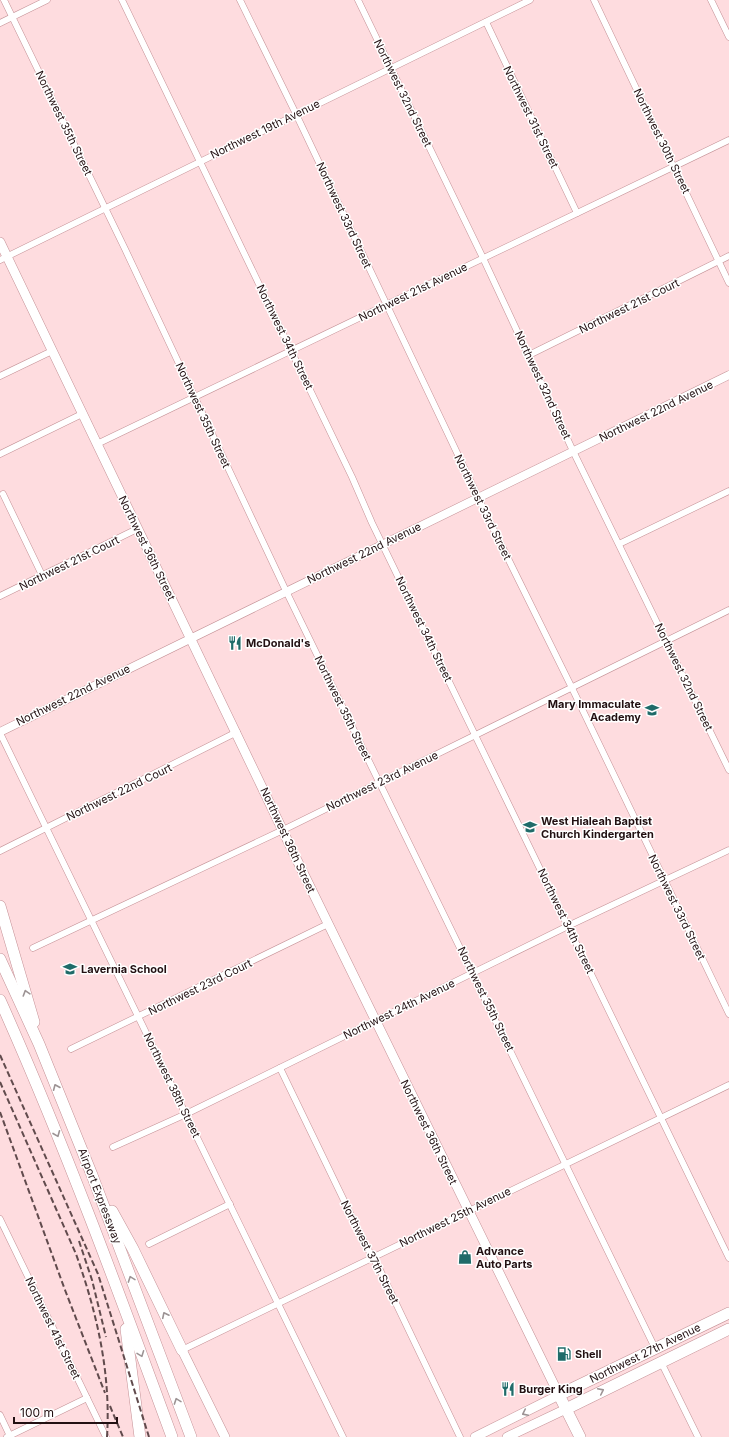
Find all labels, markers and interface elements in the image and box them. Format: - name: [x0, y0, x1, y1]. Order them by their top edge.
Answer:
- street label: Northwest 32nd Street: [371, 37, 435, 149]
- street label: Northwest 31st Street: [500, 64, 562, 171]
- street label: Northwest 35th Street: [33, 68, 96, 178]
- street label: Northwest 30th Street: [630, 86, 694, 196]
- street label: Northwest 19th Avenue: [208, 96, 322, 162]
- street label: Northwest 33rd Street: [313, 160, 375, 271]
- street label: Northwest 21st Avenue: [356, 260, 470, 324]
- street label: Northwest 21st Court: [577, 275, 682, 336]
- street label: Northwest 34th Street: [253, 282, 317, 392]
- street label: Northwest 32nd Street: [512, 329, 574, 442]
- street label: Northwest 35th Street: [172, 360, 234, 470]
- street label: Northwest 22nd Avenue: [597, 377, 715, 445]
- street label: Northwest 33rd Street: [451, 452, 515, 562]
- street label: Northwest 36th Street: [116, 493, 179, 603]
- street label: Northwest 22nd Avenue: [305, 519, 423, 587]
- street label: Northwest 21st Court: [17, 532, 122, 593]
- street label: Northwest 34th Street: [392, 574, 456, 684]
- street label: Northwest 32nd Street: [652, 621, 716, 733]
- restaurant icon: McDonald's: [227, 635, 243, 651]
- place label: McDonald's: [246, 636, 310, 650]
- street label: Northwest 35th Street: [312, 653, 375, 763]
- street label: Northwest 22nd Avenue: [14, 661, 132, 729]
- place label: Mary Immaculate Academy: [548, 697, 641, 724]
- school or university icon: Mary Immaculate Academy: [644, 702, 660, 718]
- street label: Northwest 23rd Avenue: [324, 748, 440, 814]
- street label: Northwest 22nd Court: [64, 760, 174, 824]
- street label: Northwest 36th Street: [257, 785, 319, 895]
- place label: West Hialeah Baptist Church Kindergarten: [541, 814, 654, 841]
- school or university icon: West Hialeah Baptist Church Kindergarten: [522, 819, 538, 835]
- street label: Northwest 33rd Street: [645, 852, 709, 962]
- street label: Northwest 34th Street: [534, 866, 598, 976]
- street label: Northwest 35th Street: [455, 944, 518, 1054]
- street label: Northwest 23rd Court: [146, 956, 254, 1018]
- school or university icon: Lavernia School: [62, 961, 78, 977]
- place label: Lavernia School: [81, 962, 167, 976]
- street label: Northwest 24th Avenue: [341, 976, 457, 1042]
- one-way arrow: [23, 990, 31, 997]
- street label: Northwest 38th Street: [141, 1030, 204, 1140]
- street label: Northwest 36th Street: [398, 1077, 461, 1187]
- one-way arrow: [53, 1083, 61, 1090]
- one-way arrow: [52, 1131, 60, 1138]
- street label: Airport Expressway: [75, 1146, 125, 1246]
- street label: Northwest 25th Avenue: [397, 1184, 513, 1250]
- street label: Northwest 37th Street: [338, 1198, 402, 1306]
- place label: Advance Auto Parts: [476, 1244, 533, 1271]
- shop icon: Advance Auto Parts: [457, 1249, 473, 1265]
- street label: Northwest 41st Street: [22, 1275, 84, 1382]
- one-way arrow: [128, 1275, 136, 1282]
- one-way arrow: [162, 1312, 170, 1319]
- street label: Northwest 27th Avenue: [587, 1320, 703, 1386]
- fuel station icon: Shell: [556, 1346, 572, 1362]
- place label: Shell: [575, 1347, 602, 1361]
- one-way arrow: [136, 1351, 144, 1358]
- restaurant icon: Burger King: [500, 1381, 516, 1397]
- place label: Burger King: [519, 1382, 583, 1396]
- one-way arrow: [596, 1388, 604, 1396]
- one-way arrow: [173, 1397, 181, 1404]
- scale bar: [14, 1399, 117, 1425]
- text: 100 m: [20, 1405, 54, 1420]
- one-way arrow: [521, 1408, 529, 1416]

